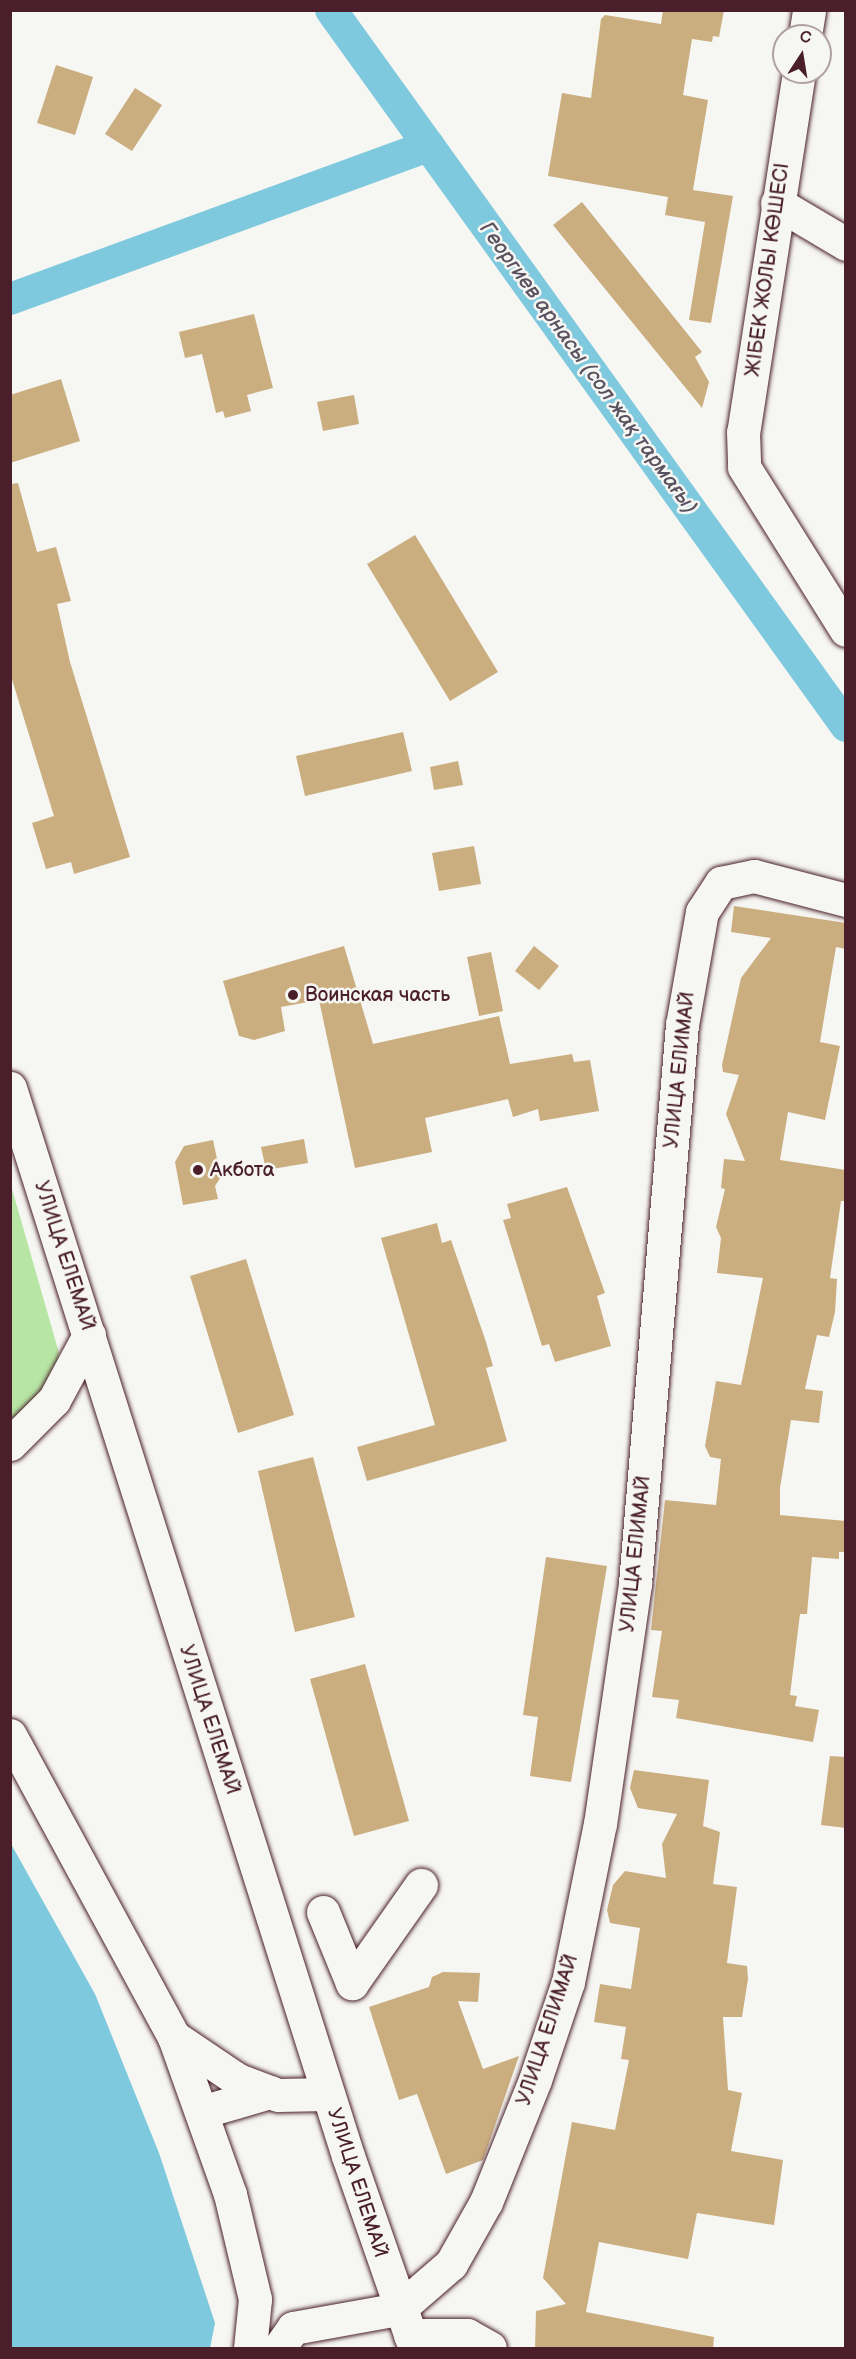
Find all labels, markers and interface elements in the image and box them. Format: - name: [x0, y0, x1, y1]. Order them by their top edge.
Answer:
- north arrow: [772, 24, 832, 84]
- text: С: [798, 27, 813, 48]
- street label: ЖІБЕК ЖОЛЫ КӨШЕСІ: [741, 162, 795, 378]
- water label: Георгиев арнасы (сол жақ тармағы): [474, 217, 702, 519]
- place label: Воинская часть: [305, 983, 450, 1007]
- marker: Воинская часть: [286, 988, 300, 1002]
- street label: УЛИЦА ЕЛИМАЙ: [660, 990, 700, 1150]
- place label: Акбота: [210, 1158, 274, 1182]
- marker: Акбота: [191, 1163, 205, 1177]
- street label: УЛИЦА ЕЛЕМАЙ: [29, 1178, 99, 1334]
- street label: УЛИЦА ЕЛИМАЙ: [616, 1474, 656, 1634]
- street label: УЛИЦА ЕЛЕМАЙ: [174, 1642, 244, 1798]
- street label: УЛИЦА ЕЛИМАЙ: [512, 1951, 584, 2109]
- street label: УЛИЦА ЕЛЕМАЙ: [322, 2105, 392, 2261]

